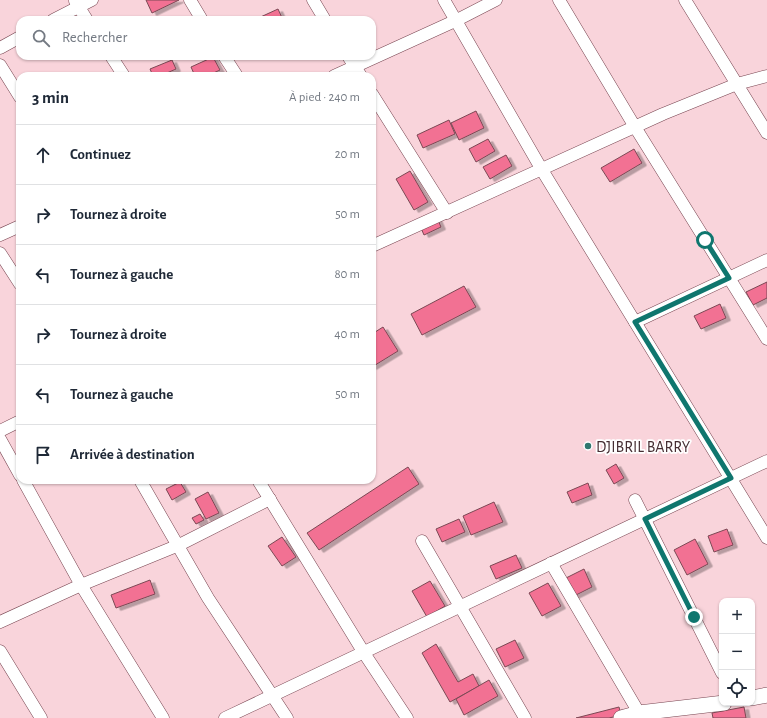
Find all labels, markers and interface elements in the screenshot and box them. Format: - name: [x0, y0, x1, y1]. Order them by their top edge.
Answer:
- search box: [16, 16, 376, 60]
- icon: search: [30, 27, 52, 49]
- text: Rechercher: [62, 30, 127, 45]
- text: 3 min: [32, 89, 69, 106]
- text: À pied · 240 m: [289, 91, 360, 104]
- icon: ahead: [32, 144, 54, 166]
- text: Continuez: [70, 147, 131, 162]
- text: 20 m: [335, 148, 360, 161]
- icon: right: [32, 204, 54, 226]
- text: Tournez à droite: [70, 207, 167, 222]
- text: 50 m: [335, 208, 360, 221]
- route start: [696, 231, 714, 249]
- icon: left: [32, 264, 54, 286]
- text: Tournez à gauche: [70, 267, 173, 282]
- text: 80 m: [334, 268, 360, 281]
- icon: right: [32, 324, 54, 346]
- text: Tournez à droite: [70, 327, 167, 342]
- text: 40 m: [334, 328, 360, 341]
- icon: left: [32, 384, 54, 406]
- text: Tournez à gauche: [70, 387, 173, 402]
- text: 50 m: [335, 388, 360, 401]
- place label: DJIBRIL BARRY: [596, 439, 691, 455]
- marker: DJIBRIL BARRY: [583, 441, 593, 451]
- icon: arrive: [32, 444, 54, 466]
- text: Arrivée à destination: [70, 447, 195, 462]
- map controls: [719, 598, 755, 706]
- button: +: [719, 598, 755, 634]
- route end: [685, 608, 703, 626]
- button: −: [719, 634, 755, 670]
- button: locate: [719, 670, 755, 706]

